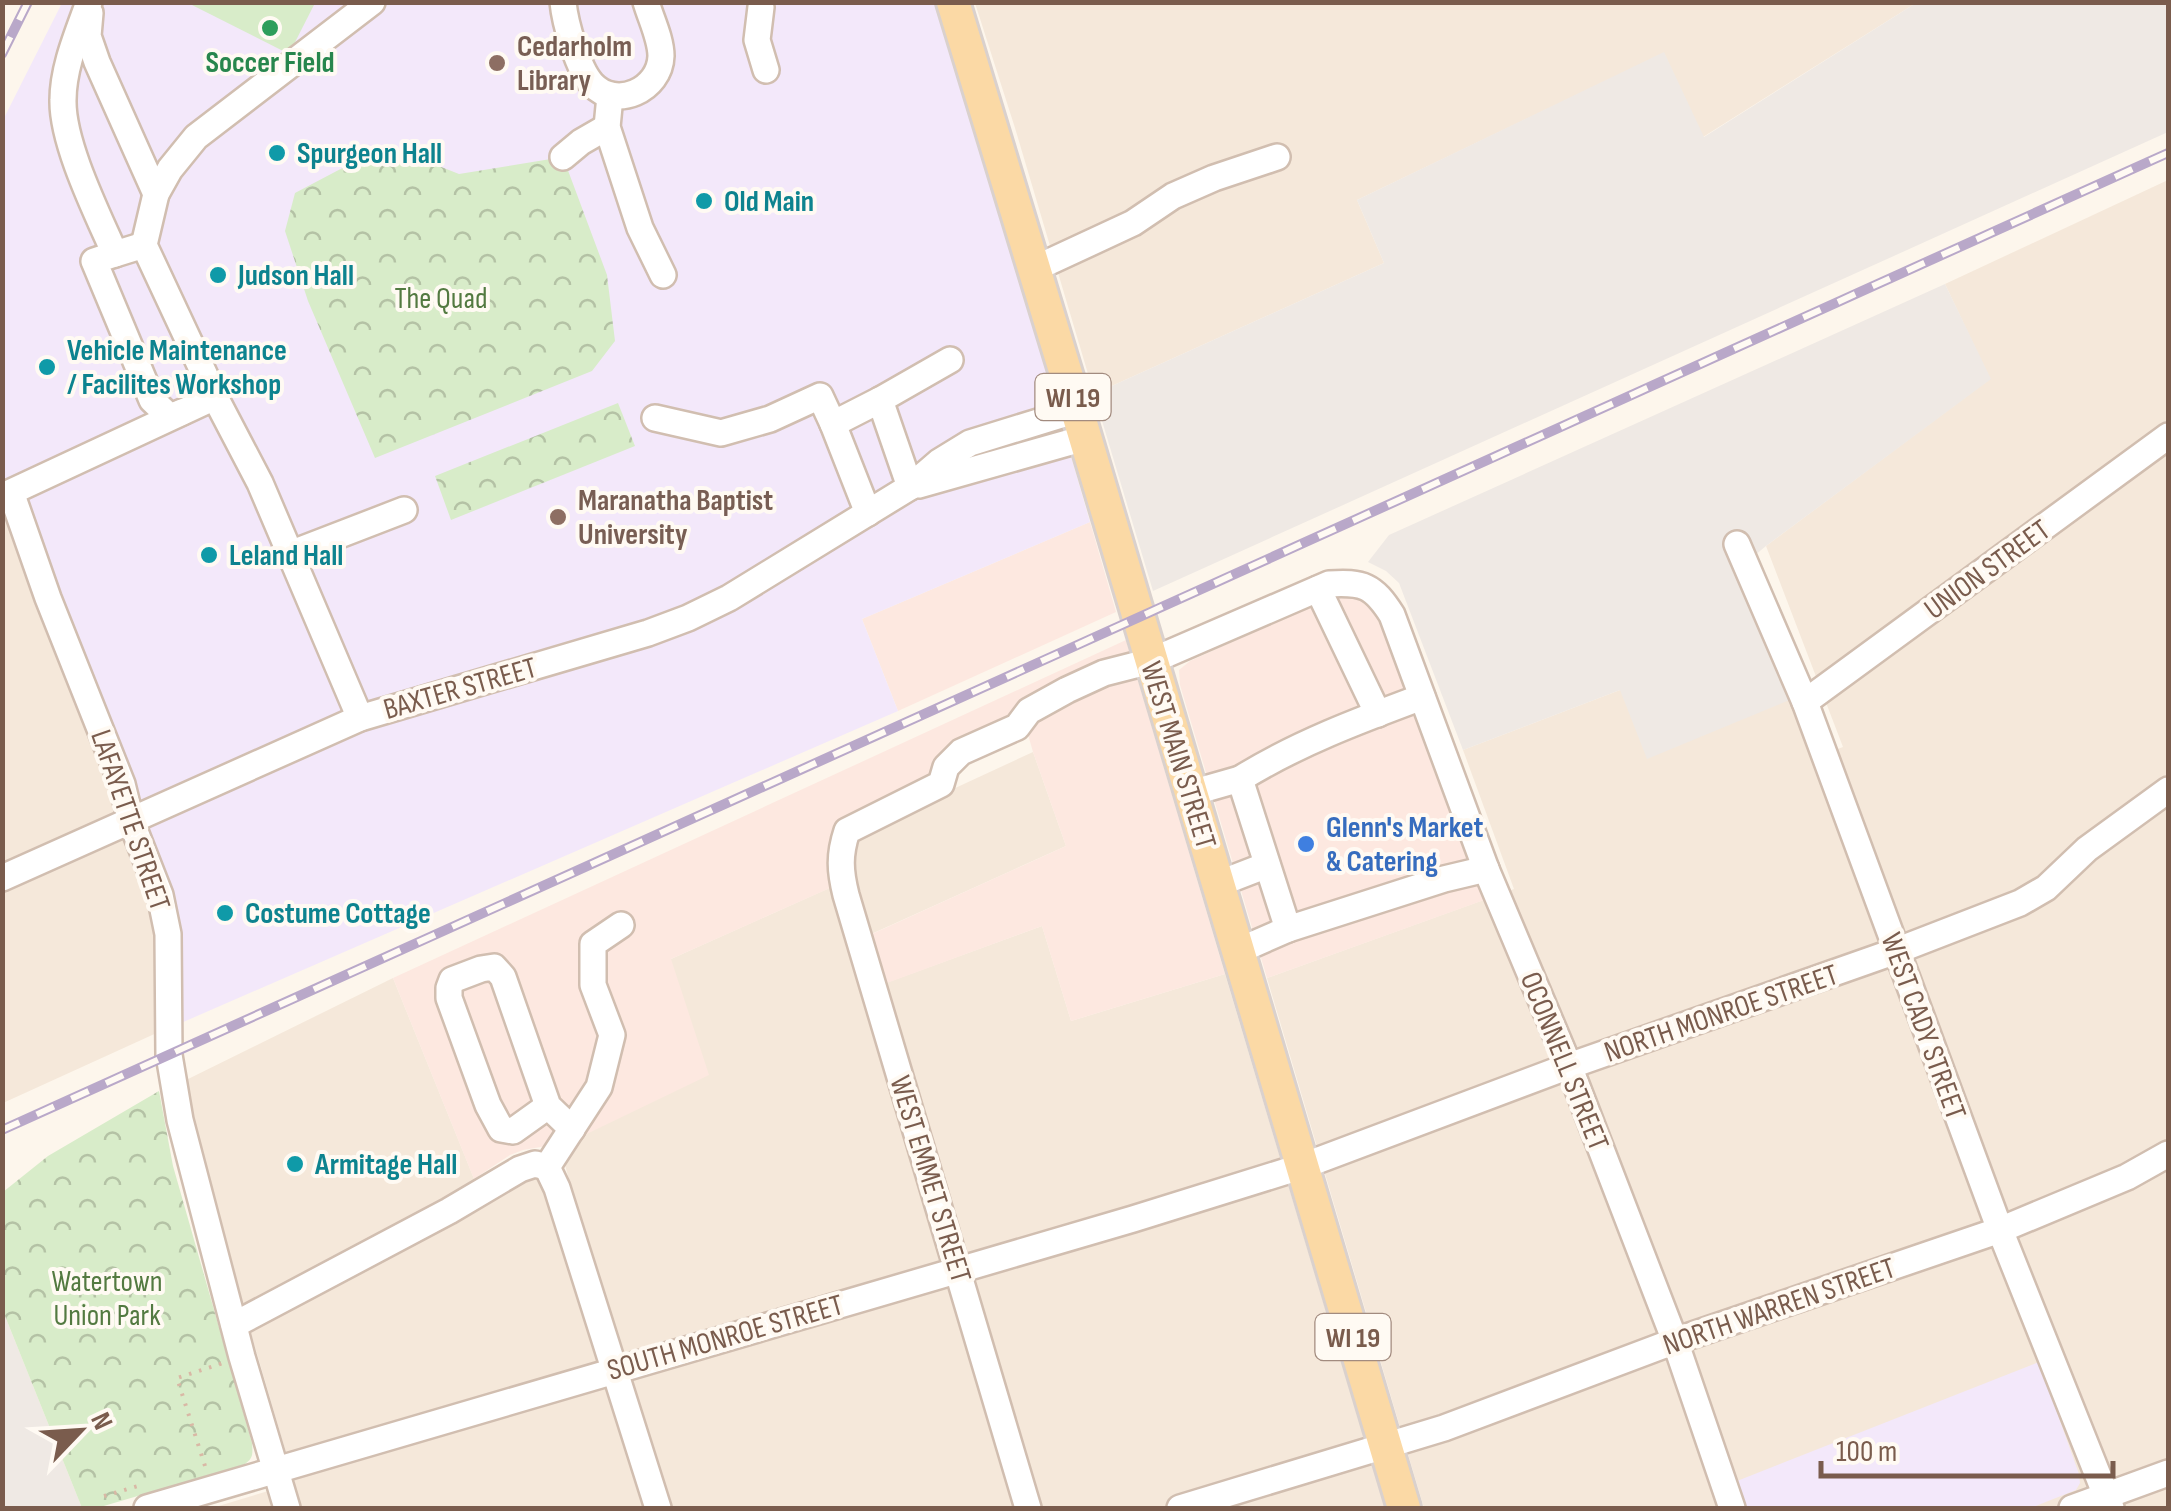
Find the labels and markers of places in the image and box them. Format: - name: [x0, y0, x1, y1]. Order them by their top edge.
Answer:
- marker: Soccer Field: [259, 17, 281, 39]
- place label: Cedarholm Library: [517, 29, 632, 99]
- place label: Soccer Field: [205, 45, 335, 81]
- marker: Cedarholm Library: [486, 52, 508, 74]
- place label: Spurgeon Hall: [297, 136, 442, 172]
- marker: Spurgeon Hall: [266, 142, 288, 164]
- place label: Old Main: [724, 184, 814, 220]
- marker: Old Main: [693, 190, 715, 212]
- place label: Judson Hall: [237, 258, 354, 294]
- marker: Judson Hall: [207, 264, 229, 286]
- place label: Vehicle Maintenance / Facilites Workshop: [67, 333, 287, 403]
- marker: Vehicle Maintenance / Facilites Workshop: [36, 356, 58, 378]
- place label: Maranatha Baptist University: [578, 483, 773, 553]
- marker: Maranatha Baptist University: [547, 506, 569, 528]
- place label: Leland Hall: [229, 538, 343, 574]
- marker: Leland Hall: [198, 544, 220, 566]
- place label: Glenn's Market & Catering: [1326, 810, 1484, 880]
- marker: Glenn's Market & Catering: [1295, 833, 1317, 855]
- place label: Costume Cottage: [245, 896, 431, 932]
- marker: Costume Cottage: [214, 902, 236, 924]
- place label: Armitage Hall: [314, 1147, 457, 1183]
- marker: Armitage Hall: [284, 1153, 306, 1175]

